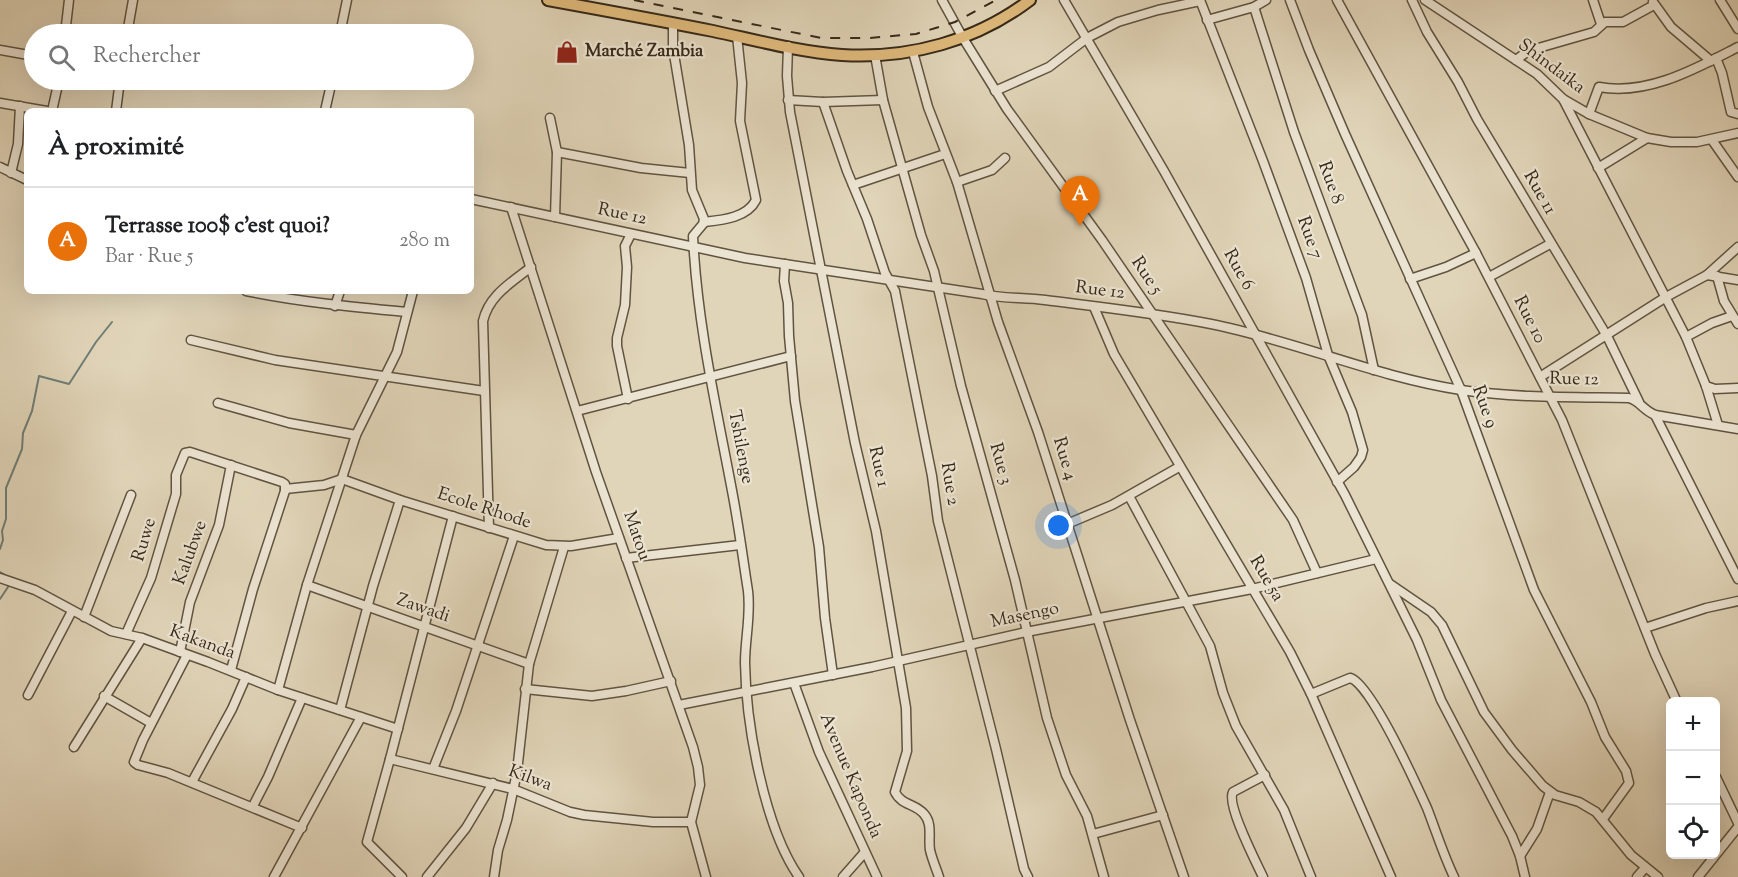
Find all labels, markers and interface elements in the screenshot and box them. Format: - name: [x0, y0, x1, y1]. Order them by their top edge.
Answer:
- search box: [24, 24, 474, 90]
- street label: Shindaika: [1512, 33, 1590, 101]
- shop icon: Marché Zambia: [554, 39, 580, 65]
- place label: Marché Zambia: [585, 39, 704, 65]
- icon: search: [45, 41, 78, 74]
- text: Rechercher: [93, 41, 200, 73]
- text: À proximité: [48, 129, 184, 166]
- street label: Rue 8: [1310, 158, 1350, 208]
- street label: Rue 11: [1516, 166, 1562, 220]
- pin: A: [1060, 176, 1100, 226]
- street label: Rue 12: [595, 197, 649, 233]
- text: Terrasse 100$ c'est quoi?: [105, 211, 330, 243]
- street label: Rue 7: [1289, 213, 1329, 263]
- text: A: [59, 227, 76, 256]
- text: 280 m: [399, 227, 450, 256]
- text: Bar · Rue 5: [105, 243, 193, 272]
- street label: Rue 6: [1216, 244, 1260, 296]
- street label: Rue 5: [1124, 252, 1168, 300]
- street label: Rue 12: [1074, 275, 1127, 307]
- street label: Rue 10: [1506, 292, 1552, 348]
- street label: Rue 12: [1549, 367, 1600, 393]
- street label: Rue 9: [1464, 382, 1504, 432]
- street label: Tshilenge: [720, 408, 760, 486]
- street label: Rue 4: [1045, 434, 1083, 484]
- street label: Rue 3: [982, 440, 1018, 488]
- street label: Rue 1: [861, 444, 895, 490]
- street label: Rue 2: [933, 461, 965, 508]
- street label: Ecole Rhode: [434, 482, 534, 536]
- street label: Matou: [615, 508, 657, 564]
- your location: [1044, 511, 1073, 540]
- street label: Ruwe: [126, 515, 164, 565]
- street label: Kalubwe: [167, 517, 215, 589]
- street label: Rue 5a: [1242, 551, 1290, 607]
- street label: Zawadi: [393, 588, 453, 630]
- street label: Masengo: [988, 596, 1062, 636]
- street label: Kakanda: [165, 619, 239, 667]
- map controls: [1666, 697, 1720, 859]
- button: +: [1666, 697, 1720, 751]
- street label: Avenue Kaponda: [812, 709, 888, 843]
- button: −: [1666, 751, 1720, 805]
- street label: Kilwa: [505, 759, 555, 799]
- button: locate: [1666, 805, 1720, 859]

